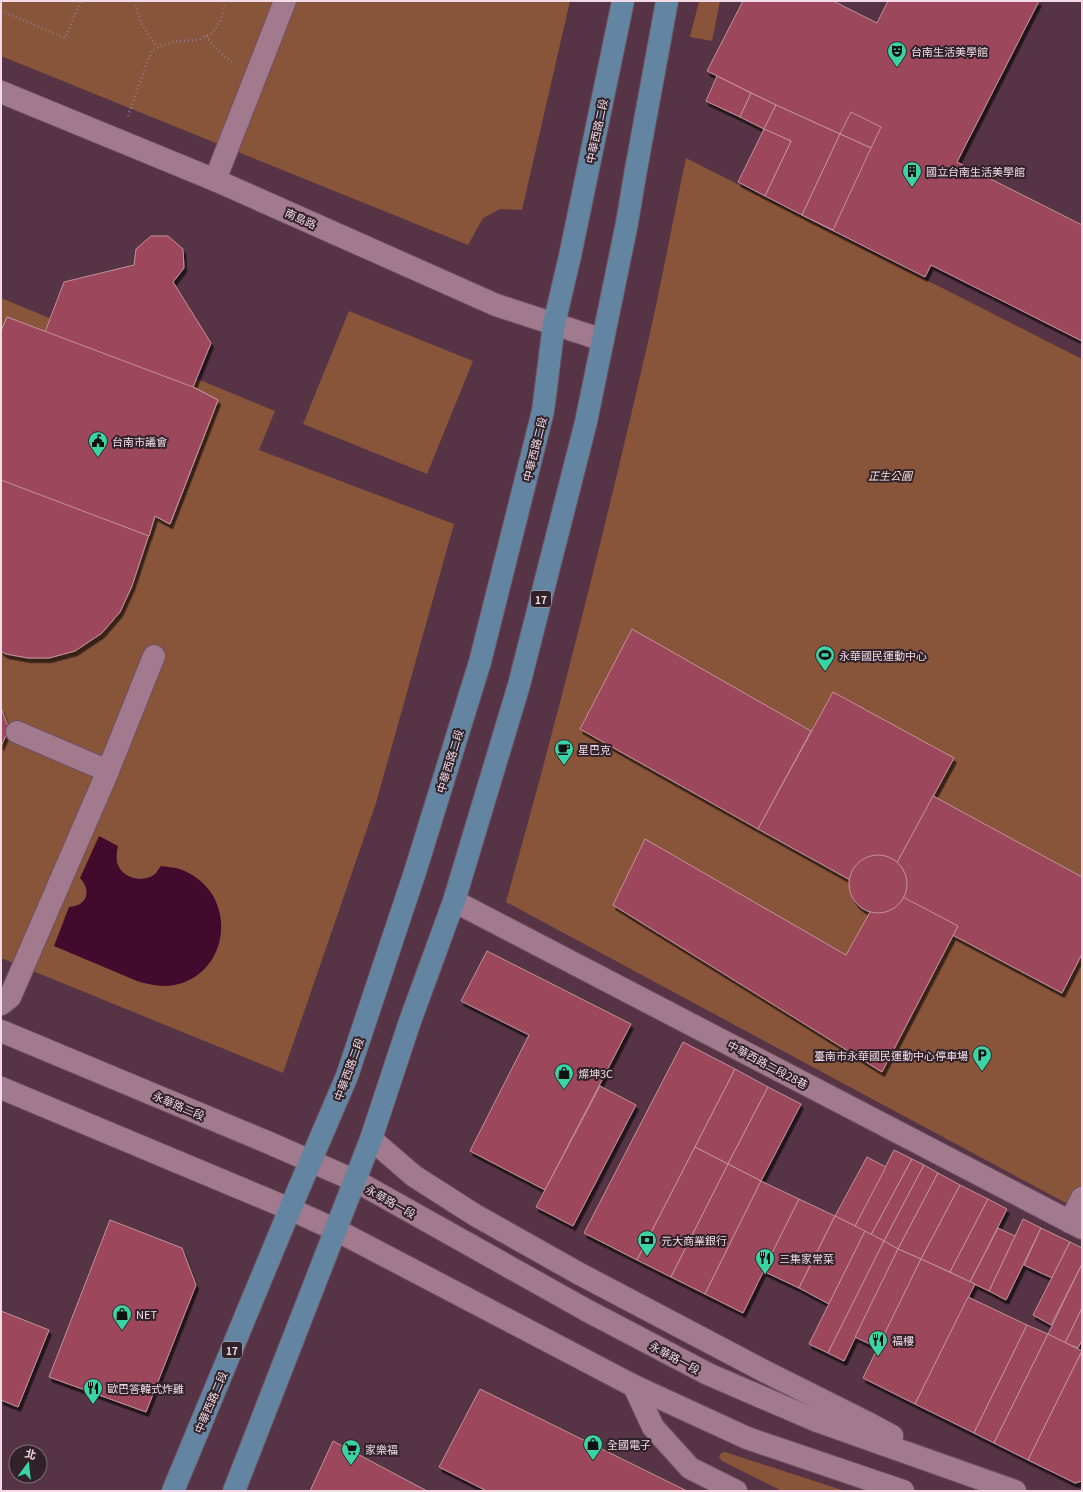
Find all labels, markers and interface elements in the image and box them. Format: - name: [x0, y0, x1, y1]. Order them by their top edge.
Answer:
- theatre icon: 台南生活美學館: [886, 40, 908, 68]
- place label: 台南生活美學館: [911, 43, 988, 59]
- street label: 中華西路二段: [581, 97, 611, 165]
- building icon: 國立台南生活美學館: [901, 160, 923, 188]
- place label: 國立台南生活美學館: [926, 163, 1025, 179]
- street label: 南島路: [283, 204, 319, 232]
- street label: 中華西路二段: [518, 415, 550, 483]
- public building icon: 台南市議會: [87, 430, 109, 458]
- place label: 台南市議會: [112, 433, 167, 449]
- park label: 正生公園: [868, 467, 914, 483]
- road number: 17: [531, 591, 551, 607]
- sports icon: 永華國民運動中心: [814, 644, 836, 672]
- place label: 永華國民運動中心: [839, 647, 927, 663]
- street label: 中華西路二段: [432, 727, 466, 795]
- cafe icon: 星巴克: [553, 738, 575, 766]
- place label: 星巴克: [578, 741, 611, 757]
- street label: 中華西路二段: [329, 1035, 367, 1103]
- street label: 中華西路二段28巷: [725, 1036, 811, 1092]
- parking icon: 臺南市永華國民運動中心停車場: [971, 1044, 993, 1072]
- place label: 臺南市永華國民運動中心停車場: [814, 1047, 968, 1063]
- shop icon: 燦坤3C: [553, 1062, 575, 1090]
- place label: 燦坤3C: [578, 1065, 613, 1081]
- street label: 永華路二段: [151, 1087, 207, 1123]
- street label: 永華路一段: [363, 1181, 419, 1221]
- bank icon: 元大商業銀行: [636, 1229, 658, 1257]
- place label: 元大商業銀行: [661, 1232, 727, 1248]
- restaurant icon: 三集家常菜: [754, 1247, 776, 1275]
- place label: 三集家常菜: [779, 1250, 834, 1266]
- shop icon: NET: [111, 1303, 133, 1331]
- place label: NET: [136, 1306, 157, 1322]
- restaurant icon: 福樓: [867, 1329, 889, 1357]
- place label: 福樓: [892, 1332, 914, 1348]
- street label: 永華路一段: [647, 1337, 703, 1377]
- road number: 17: [222, 1342, 242, 1358]
- street label: 中華西路二段: [190, 1368, 230, 1436]
- restaurant icon: 歐巴答韓式炸雞: [82, 1377, 104, 1405]
- place label: 歐巴答韓式炸雞: [107, 1380, 184, 1396]
- shop icon: 全國電子: [582, 1433, 604, 1461]
- place label: 全國電子: [607, 1436, 651, 1452]
- supermarket icon: 家樂福: [340, 1438, 362, 1466]
- place label: 家樂福: [365, 1441, 398, 1457]
- north arrow: [8, 1444, 48, 1484]
- text: 北: [23, 1444, 38, 1463]

